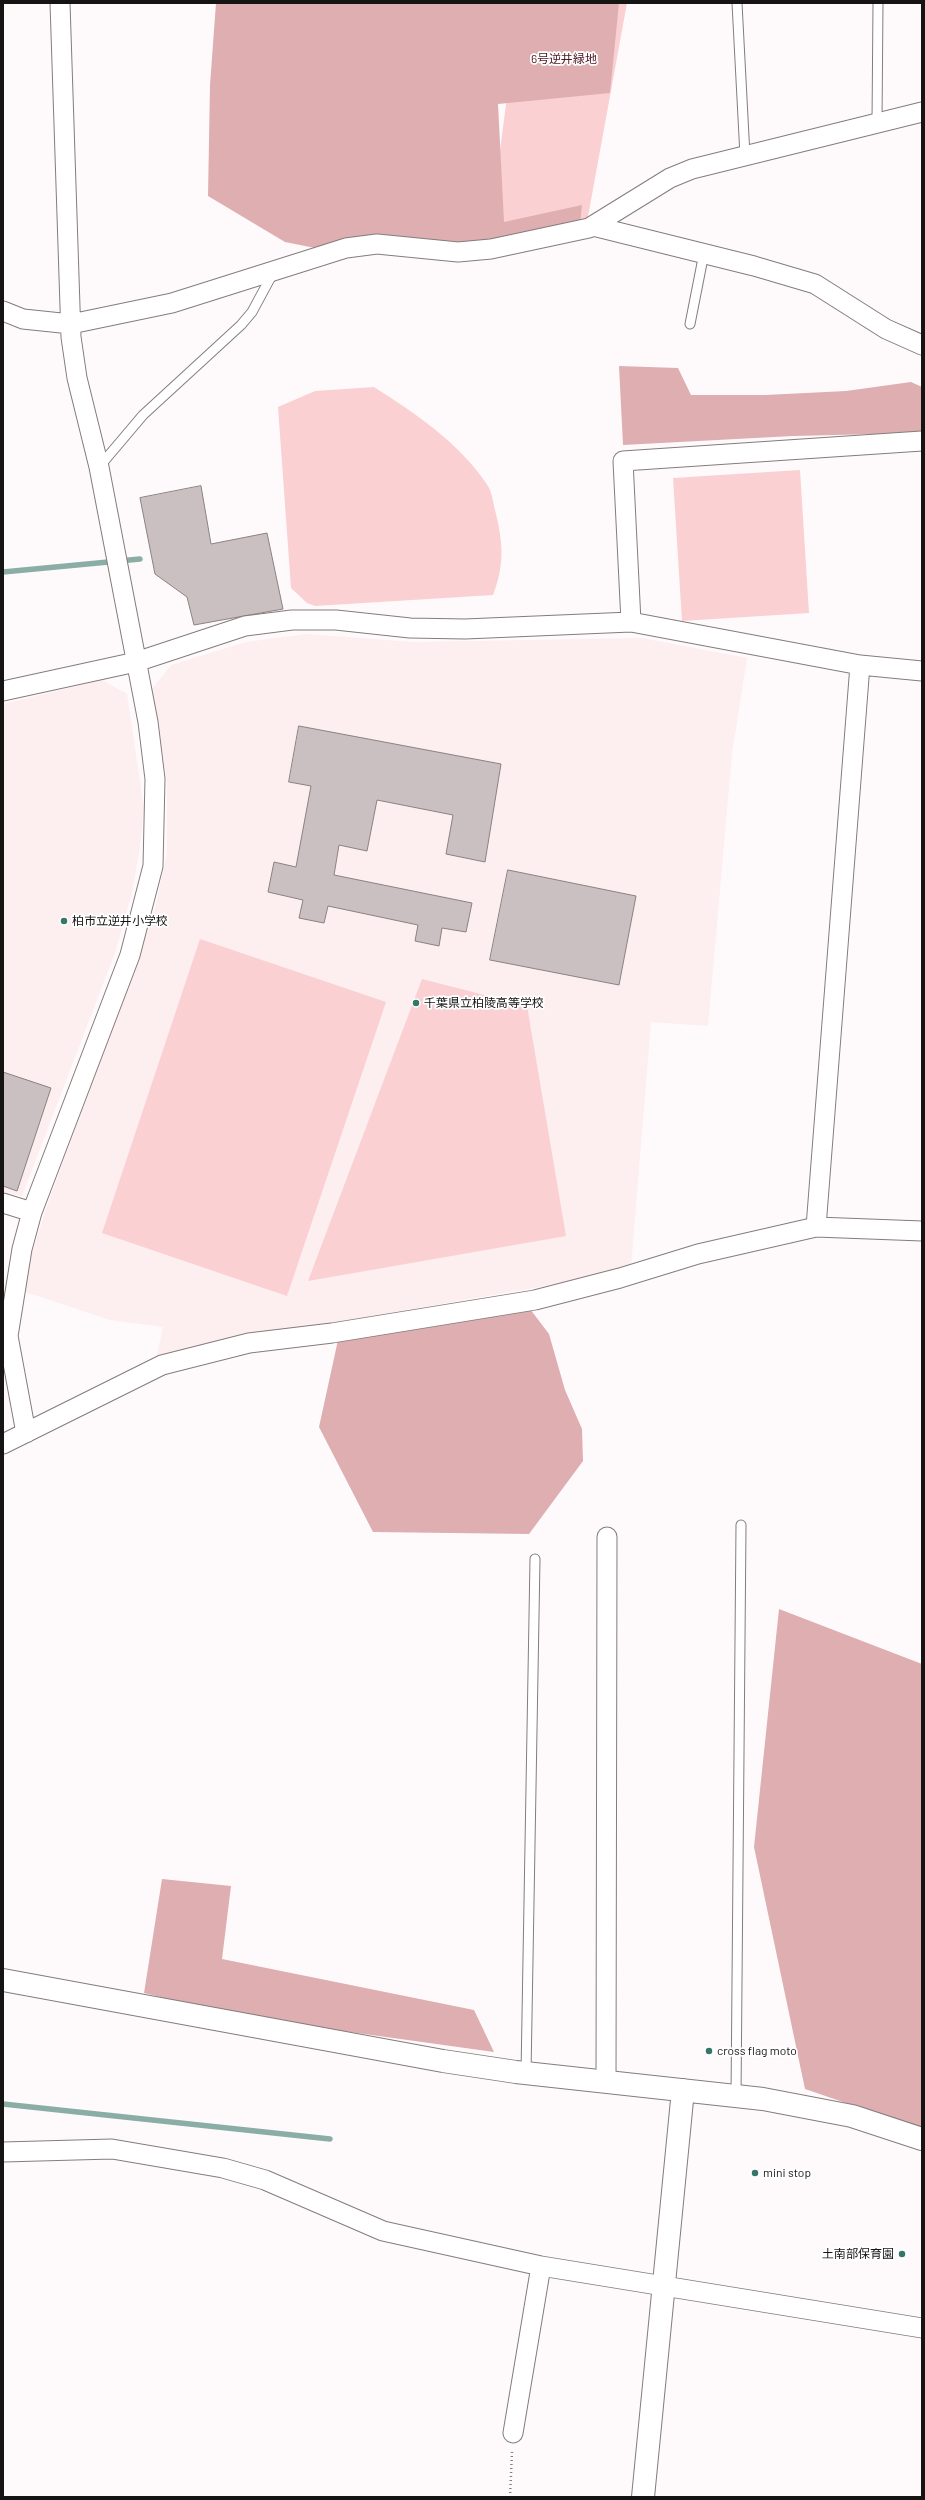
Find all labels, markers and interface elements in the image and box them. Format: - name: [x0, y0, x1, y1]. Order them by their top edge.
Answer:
- park label: 6号逆井緑地: [531, 52, 597, 66]
- place label: 柏市立逆井小学校: [72, 914, 168, 928]
- marker: 柏市立逆井小学校: [59, 916, 69, 926]
- place label: 千葉県立柏陵高等学校: [424, 996, 544, 1010]
- marker: 千葉県立柏陵高等学校: [411, 998, 421, 1008]
- place label: cross flag moto: [717, 2044, 797, 2058]
- marker: cross flag moto: [704, 2046, 714, 2056]
- place label: mini stop: [763, 2166, 811, 2180]
- marker: mini stop: [750, 2168, 760, 2178]
- place label: 土南部保育園: [822, 2247, 894, 2261]
- marker: 土南部保育園: [897, 2249, 907, 2259]

